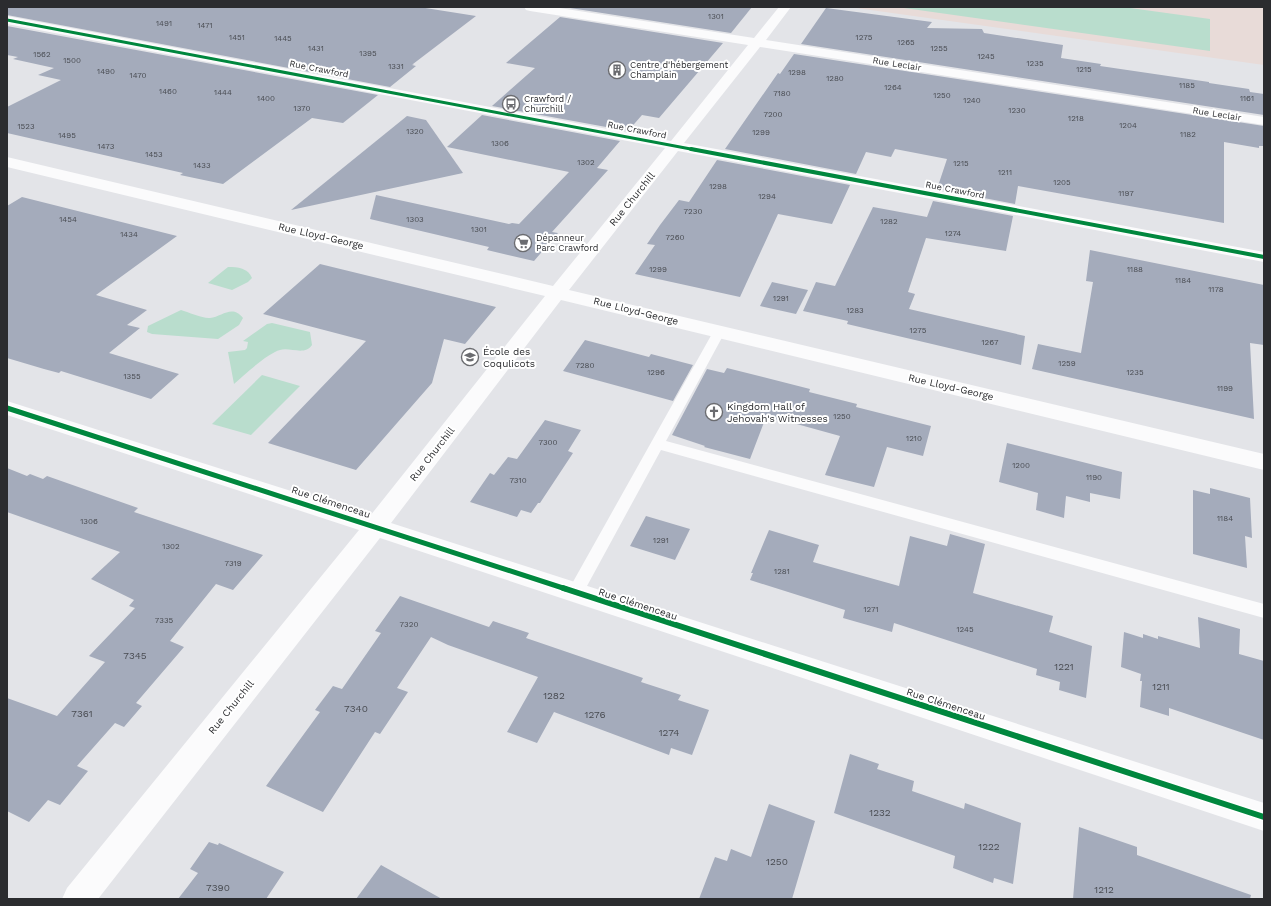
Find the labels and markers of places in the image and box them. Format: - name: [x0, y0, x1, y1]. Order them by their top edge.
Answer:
- building icon: Centre d'hébergement Champlain: [607, 60, 627, 80]
- place label: Centre d'hébergement Champlain: [630, 60, 728, 80]
- bus stop icon: Crawford / Churchill: [501, 94, 521, 114]
- place label: Crawford / Churchill: [524, 94, 571, 114]
- supermarket icon: Dépanneur Parc Crawford: [513, 233, 533, 253]
- place label: Dépanneur Parc Crawford: [536, 233, 598, 253]
- place label: École des Coqulicots: [483, 346, 535, 369]
- school or university icon: École des Coqulicots: [460, 347, 480, 367]
- place label: Kingdom Hall of Jehovah's Witnesses: [727, 401, 828, 424]
- church icon: Kingdom Hall of Jehovah's Witnesses: [704, 402, 724, 422]

